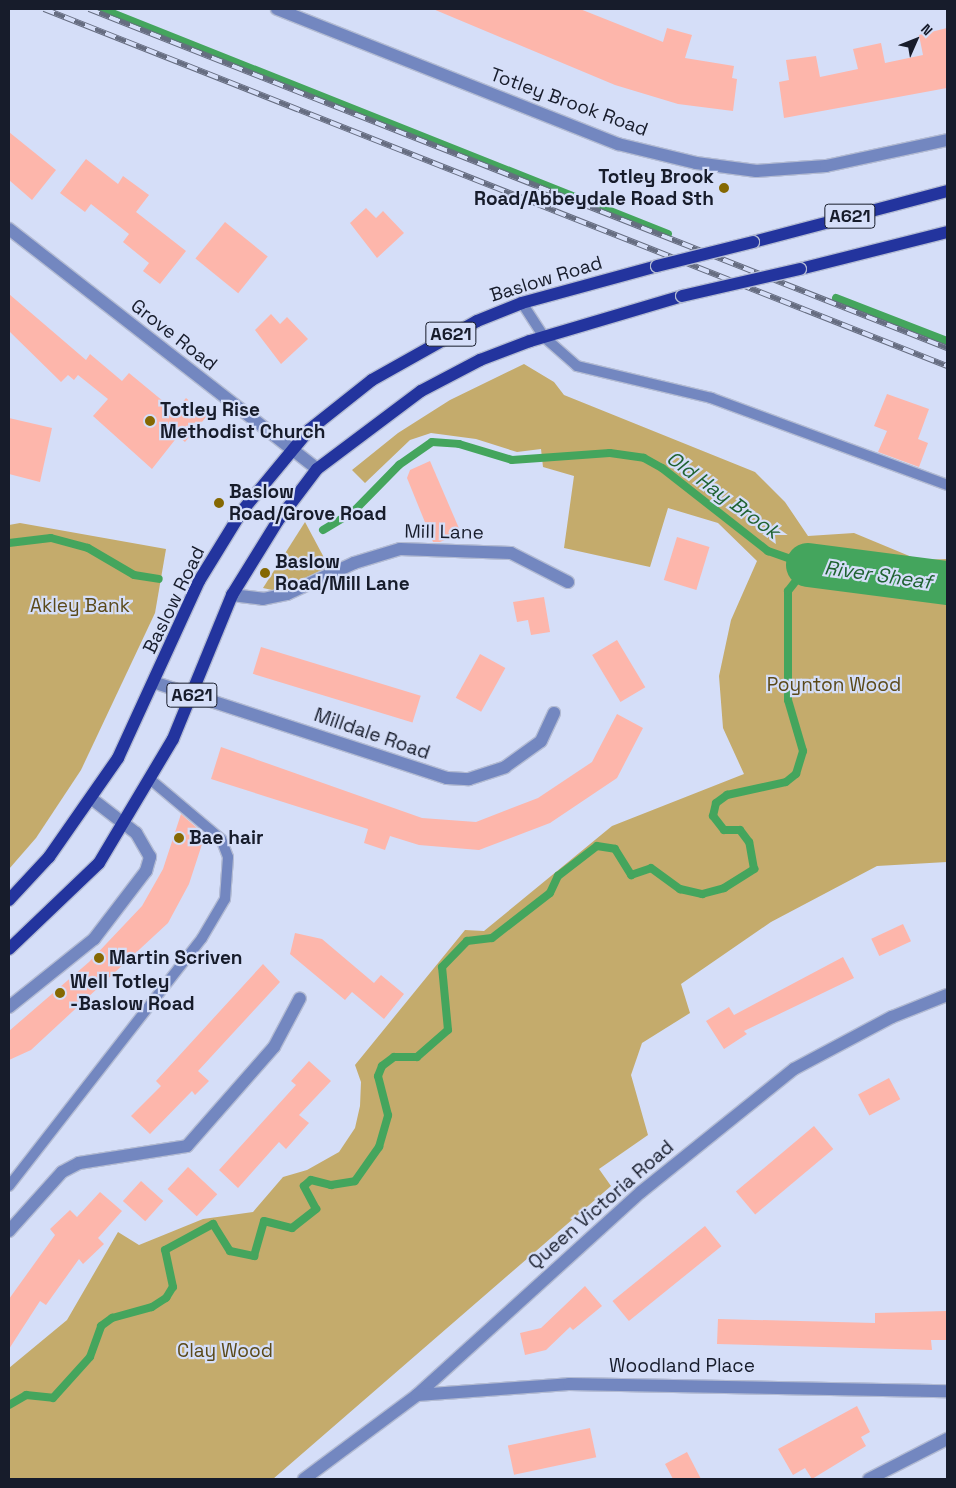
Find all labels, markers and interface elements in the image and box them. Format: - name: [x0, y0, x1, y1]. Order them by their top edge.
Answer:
- north arrow: [891, 15, 941, 65]
- text: N: [917, 20, 937, 39]
- street label: Totley Brook Road: [487, 63, 651, 141]
- place label: Totley Brook Road/Abbeydale Road Sth: [474, 166, 714, 210]
- marker: Totley Brook Road/Abbeydale Road Sth: [718, 182, 730, 194]
- road number: A621: [824, 200, 876, 232]
- street label: Baslow Road: [487, 251, 605, 307]
- street label: Grove Road: [126, 294, 222, 376]
- road number: A621: [425, 318, 477, 349]
- place label: Totley Rise Methodist Church: [160, 399, 325, 443]
- marker: Totley Rise Methodist Church: [144, 415, 156, 427]
- water label: Old Hay Brook: [662, 446, 784, 544]
- place label: Baslow Road/Grove Road: [229, 481, 387, 525]
- marker: Baslow Road/Grove Road: [213, 497, 225, 509]
- street label: Mill Lane: [404, 520, 484, 544]
- street label: Baslow Road: [138, 543, 210, 657]
- place label: Baslow Road/Mill Lane: [275, 551, 410, 595]
- water label: River Sheaf: [823, 556, 933, 594]
- marker: Baslow Road/Mill Lane: [259, 567, 271, 579]
- park label: Akley Bank: [30, 595, 130, 617]
- park label: Poynton Wood: [767, 674, 901, 696]
- road number: A621: [166, 680, 218, 710]
- street label: Milldale Road: [311, 704, 433, 764]
- place label: Bae hair: [189, 827, 263, 849]
- marker: Bae hair: [173, 832, 185, 844]
- place label: Martin Scriven: [109, 947, 243, 969]
- marker: Martin Scriven: [93, 952, 105, 964]
- place label: Well Totley -Baslow Road: [70, 971, 195, 1015]
- marker: Well Totley -Baslow Road: [54, 987, 66, 999]
- street label: Queen Victoria Road: [524, 1136, 678, 1274]
- park label: Clay Wood: [177, 1340, 273, 1362]
- street label: Woodland Place: [609, 1355, 755, 1377]

